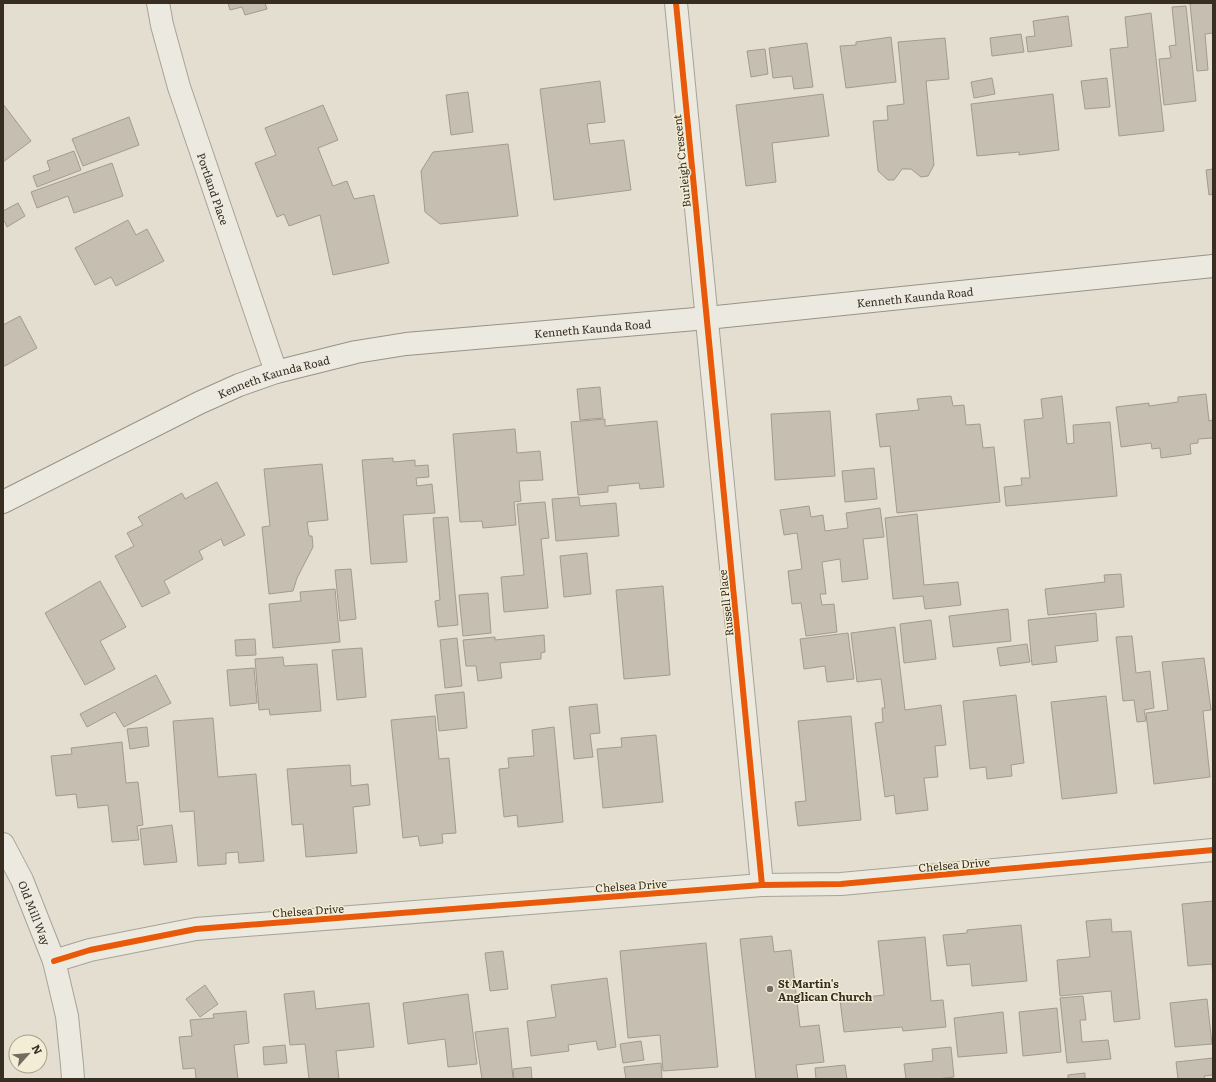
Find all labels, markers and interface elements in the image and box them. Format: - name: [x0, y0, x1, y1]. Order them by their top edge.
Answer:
- street label: Burleigh Crescent: [668, 113, 694, 208]
- street label: Portland Place: [194, 150, 233, 227]
- street label: Kenneth Kaunda Road: [856, 283, 974, 311]
- street label: Kenneth Kaunda Road: [533, 315, 652, 341]
- street label: Kenneth Kaunda Road: [215, 351, 331, 402]
- street label: Russell Place: [714, 569, 736, 637]
- street label: Chelsea Drive: [918, 853, 991, 875]
- street label: Chelsea Drive: [595, 874, 668, 895]
- street label: Old Mill Way: [15, 878, 55, 948]
- street label: Chelsea Drive: [272, 899, 345, 920]
- place label: St Martin's Anglican Church: [778, 975, 873, 1004]
- marker: St Martin's Anglican Church: [765, 984, 775, 994]
- north arrow: [8, 1034, 48, 1074]
- text: N: [29, 1041, 47, 1057]

